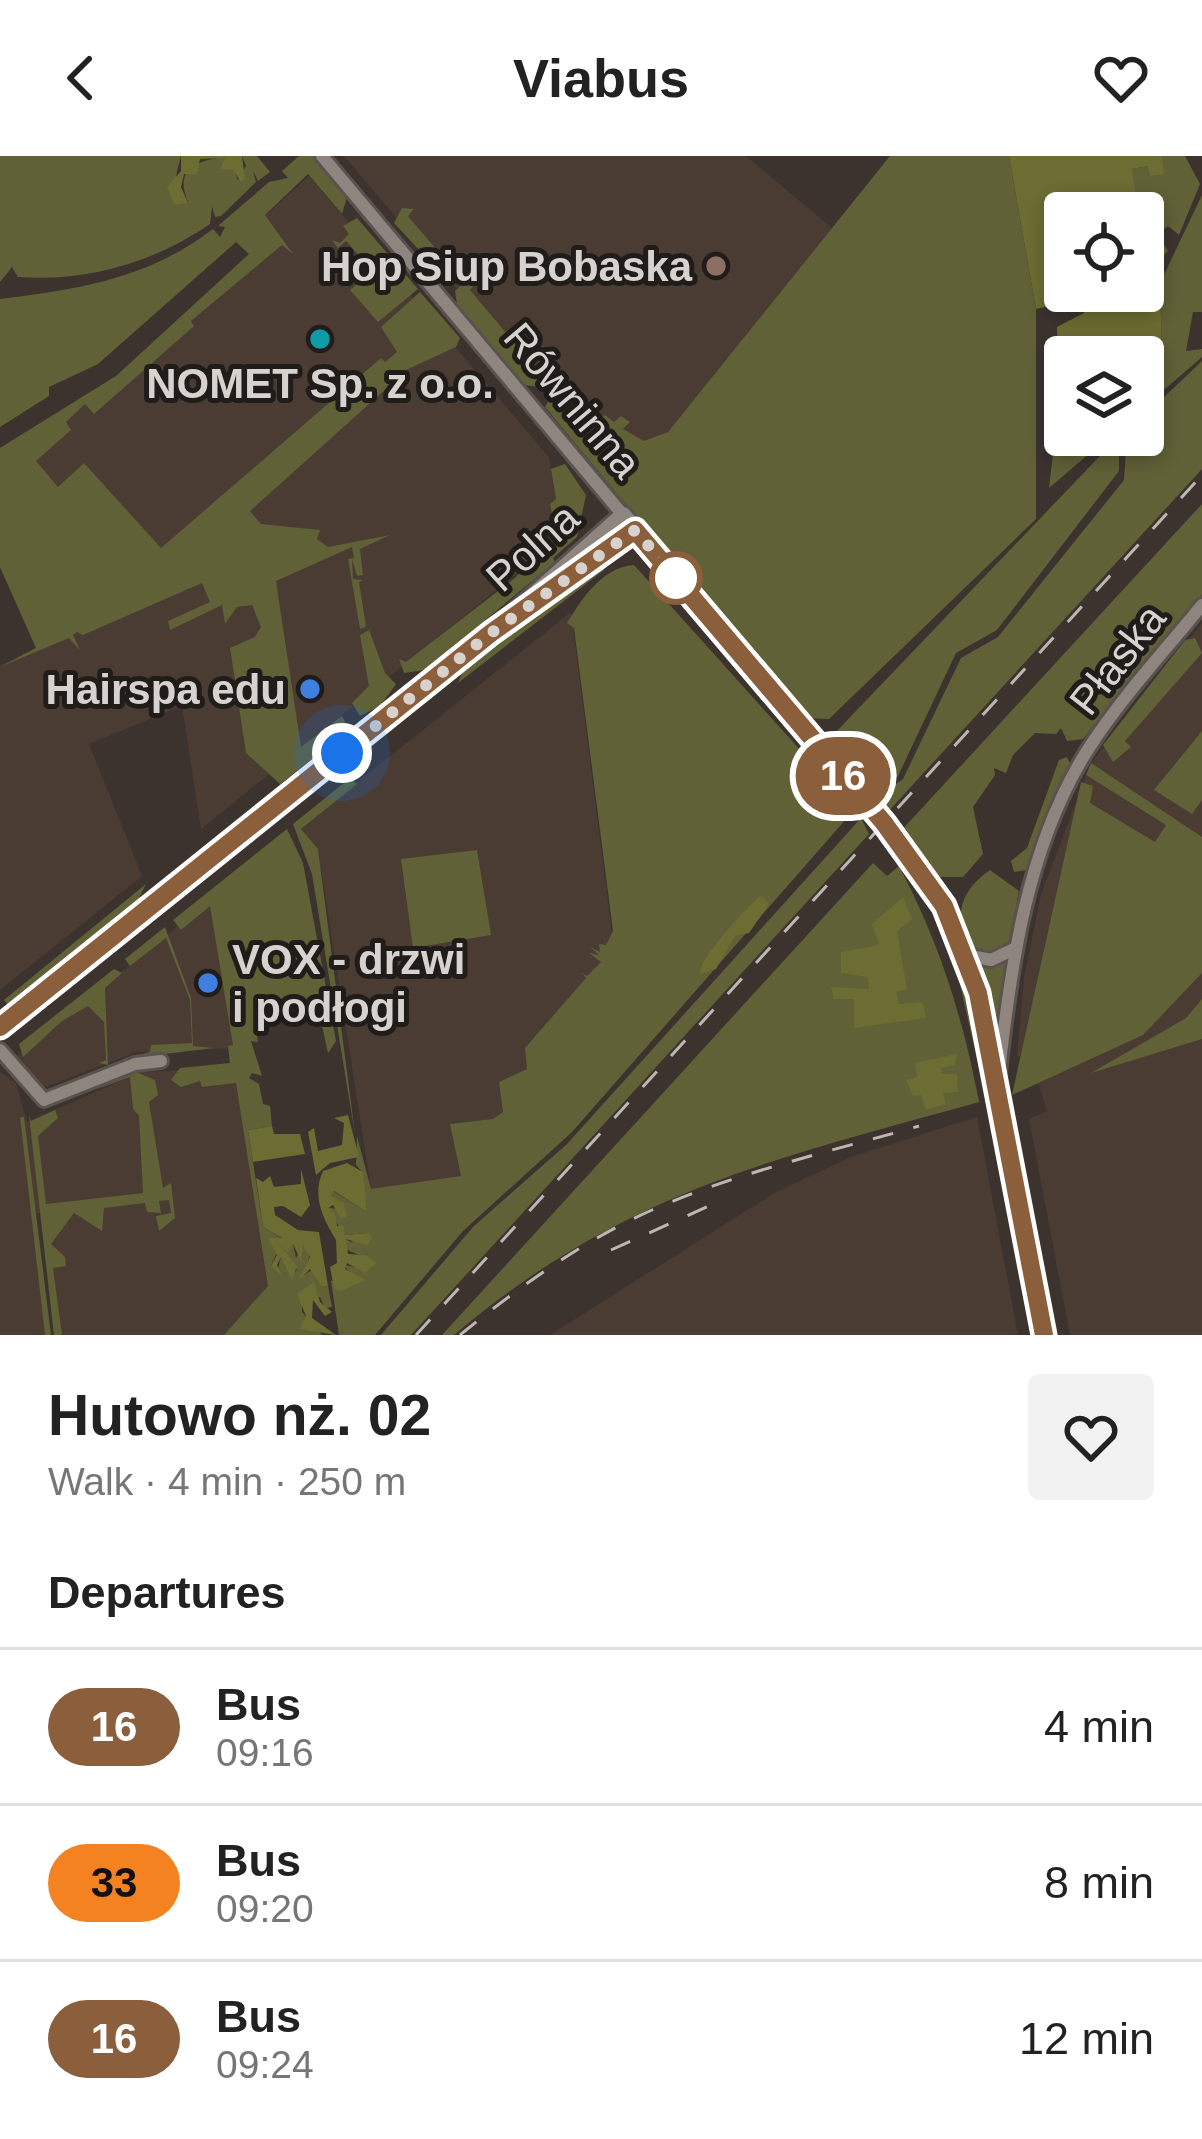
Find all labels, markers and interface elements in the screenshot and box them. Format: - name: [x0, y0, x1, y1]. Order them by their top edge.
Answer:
- icon: back: [48, 45, 114, 111]
- icon: heart: [1088, 45, 1154, 111]
- text: Viabus: [513, 48, 689, 108]
- map controls: [1044, 192, 1164, 456]
- button: locate: [1044, 192, 1164, 312]
- place label: Hop Siup Bobaska: [321, 243, 693, 290]
- marker: Hop Siup Bobaska: [703, 253, 729, 279]
- street label: Równinna: [495, 314, 651, 487]
- marker: NOMET Sp. z o.o.: [307, 326, 333, 352]
- button: layers: [1044, 336, 1164, 456]
- place label: NOMET Sp. z o.o.: [146, 360, 494, 407]
- street label: Polna: [477, 494, 588, 601]
- unlabelled marker: [651, 553, 701, 603]
- street label: Płaska: [1060, 595, 1175, 723]
- place label: Hairspa edu: [46, 666, 286, 713]
- marker: Hairspa edu: [297, 676, 323, 702]
- your location: [312, 723, 372, 783]
- line badge: 16: [789, 737, 897, 815]
- text: 16: [820, 752, 866, 799]
- place label: VOX - drzwi i podłogi: [232, 936, 465, 1031]
- marker: VOX - drzwi i podłogi: [195, 970, 221, 996]
- button: heart: [1028, 1374, 1154, 1500]
- text: Hutowo nż. 02: [48, 1383, 431, 1447]
- text: Walk · 4 min · 250 m: [48, 1460, 406, 1503]
- text: Departures: [48, 1567, 286, 1618]
- text: Bus: [216, 1679, 301, 1730]
- text: 4 min: [1044, 1701, 1154, 1752]
- text: 16: [91, 1703, 137, 1750]
- text: 09:16: [216, 1731, 314, 1774]
- text: Bus: [216, 1835, 301, 1886]
- text: 8 min: [1044, 1857, 1154, 1908]
- text: 33: [91, 1859, 137, 1906]
- text: 09:20: [216, 1887, 314, 1930]
- text: Bus: [216, 1991, 301, 2042]
- text: 12 min: [1019, 2013, 1154, 2064]
- text: 16: [91, 2015, 137, 2062]
- text: 09:24: [216, 2043, 314, 2086]

